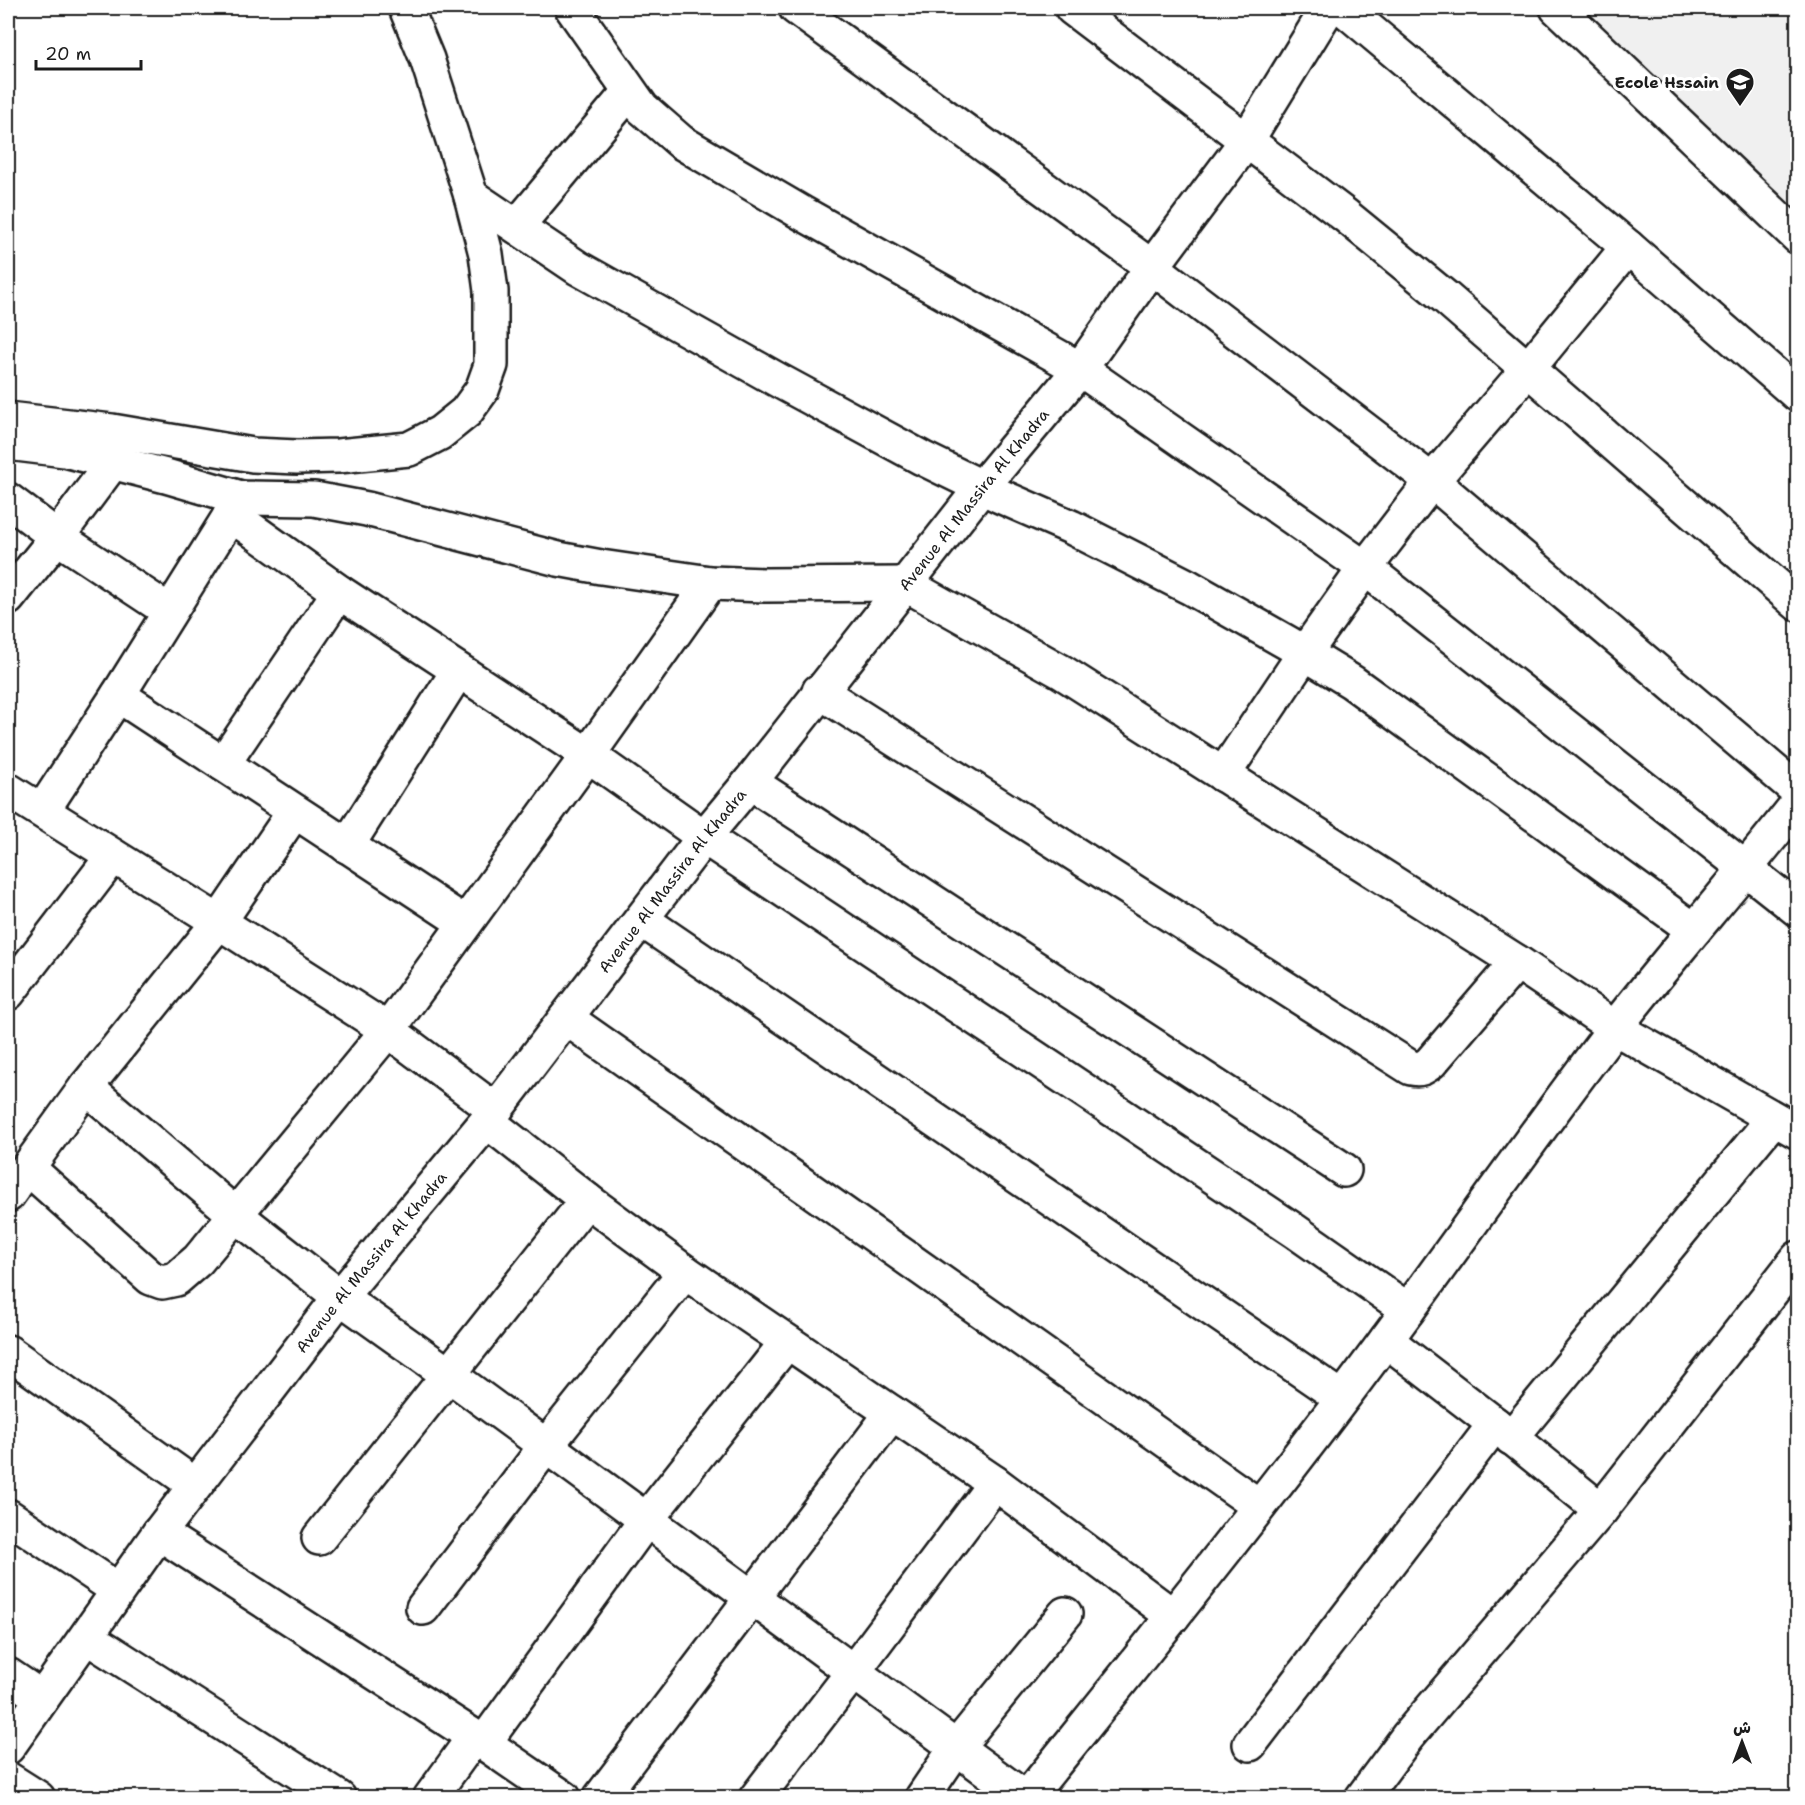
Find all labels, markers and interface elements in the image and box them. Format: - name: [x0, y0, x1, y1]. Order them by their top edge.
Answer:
- scale bar: [36, 33, 141, 71]
- text: 20 m: [45, 42, 91, 66]
- school or university icon: Ecole Hssain: [1724, 66, 1756, 108]
- place label: Ecole Hssain: [1615, 72, 1719, 93]
- street label: Avenue Al Massira Al Khadra: [894, 404, 1054, 595]
- street label: Avenue Al Massira Al Khadra: [594, 784, 751, 977]
- street label: Avenue Al Massira Al Khadra: [291, 1167, 452, 1357]
- north arrow: [1712, 1712, 1772, 1772]
- text: ش: [1733, 1717, 1751, 1738]

